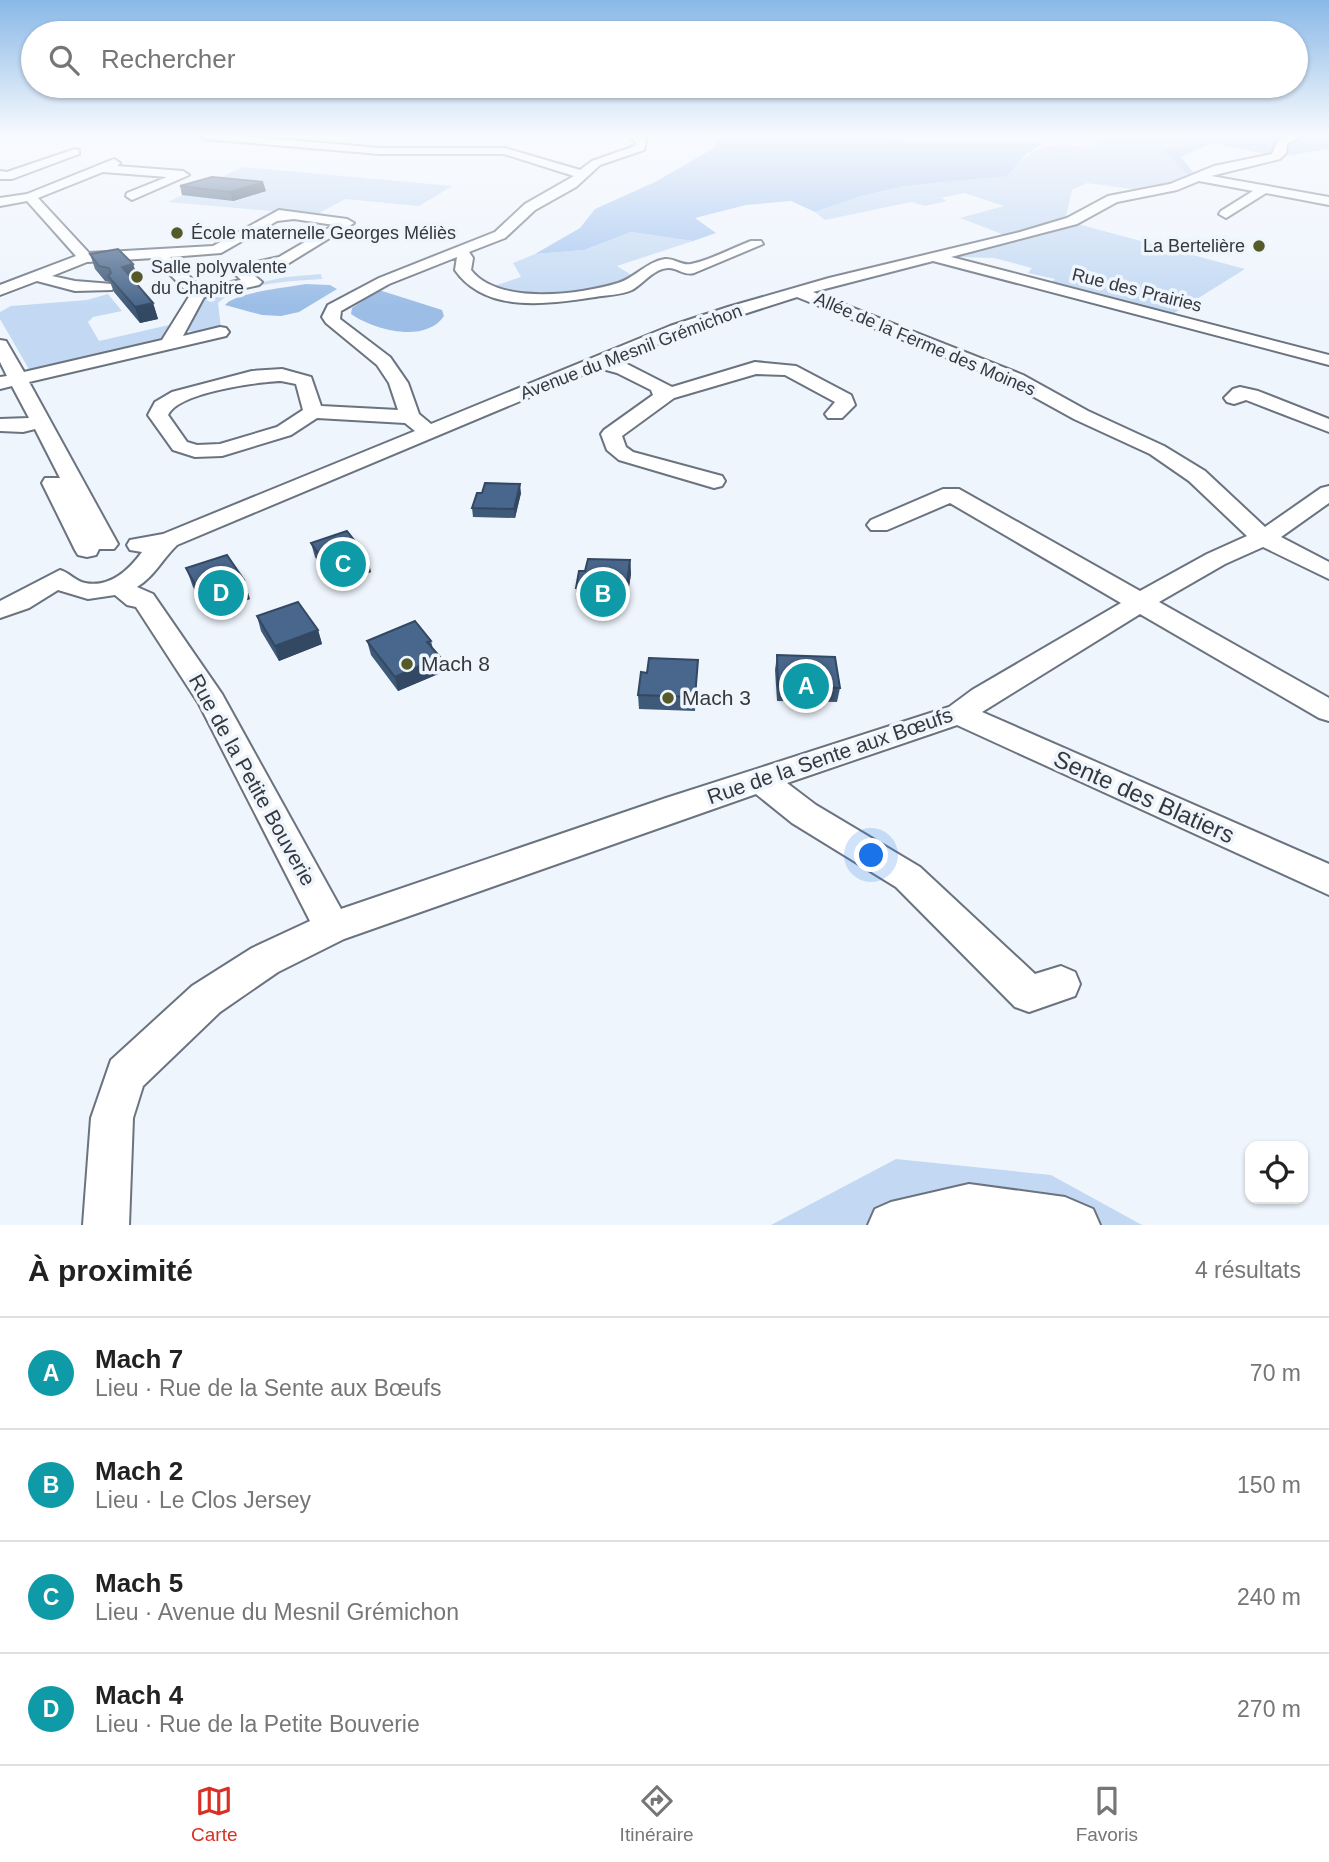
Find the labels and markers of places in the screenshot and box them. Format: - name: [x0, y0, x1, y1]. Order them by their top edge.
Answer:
- place label: École maternelle Georges Méliès: [191, 223, 456, 243]
- marker: École maternelle Georges Méliès: [169, 225, 185, 241]
- place label: La Bertelière: [1143, 236, 1245, 256]
- marker: La Bertelière: [1251, 238, 1267, 254]
- place label: Salle polyvalente du Chapitre: [151, 257, 287, 298]
- marker: Salle polyvalente du Chapitre: [129, 269, 145, 285]
- pin: C: [320, 538, 366, 590]
- pin: D: [198, 567, 244, 619]
- pin: B: [580, 568, 626, 620]
- place label: Mach 8: [421, 652, 490, 675]
- marker: Mach 8: [399, 656, 415, 672]
- pin: A: [783, 660, 829, 712]
- place label: Mach 3: [682, 686, 751, 709]
- marker: Mach 3: [660, 690, 676, 706]

